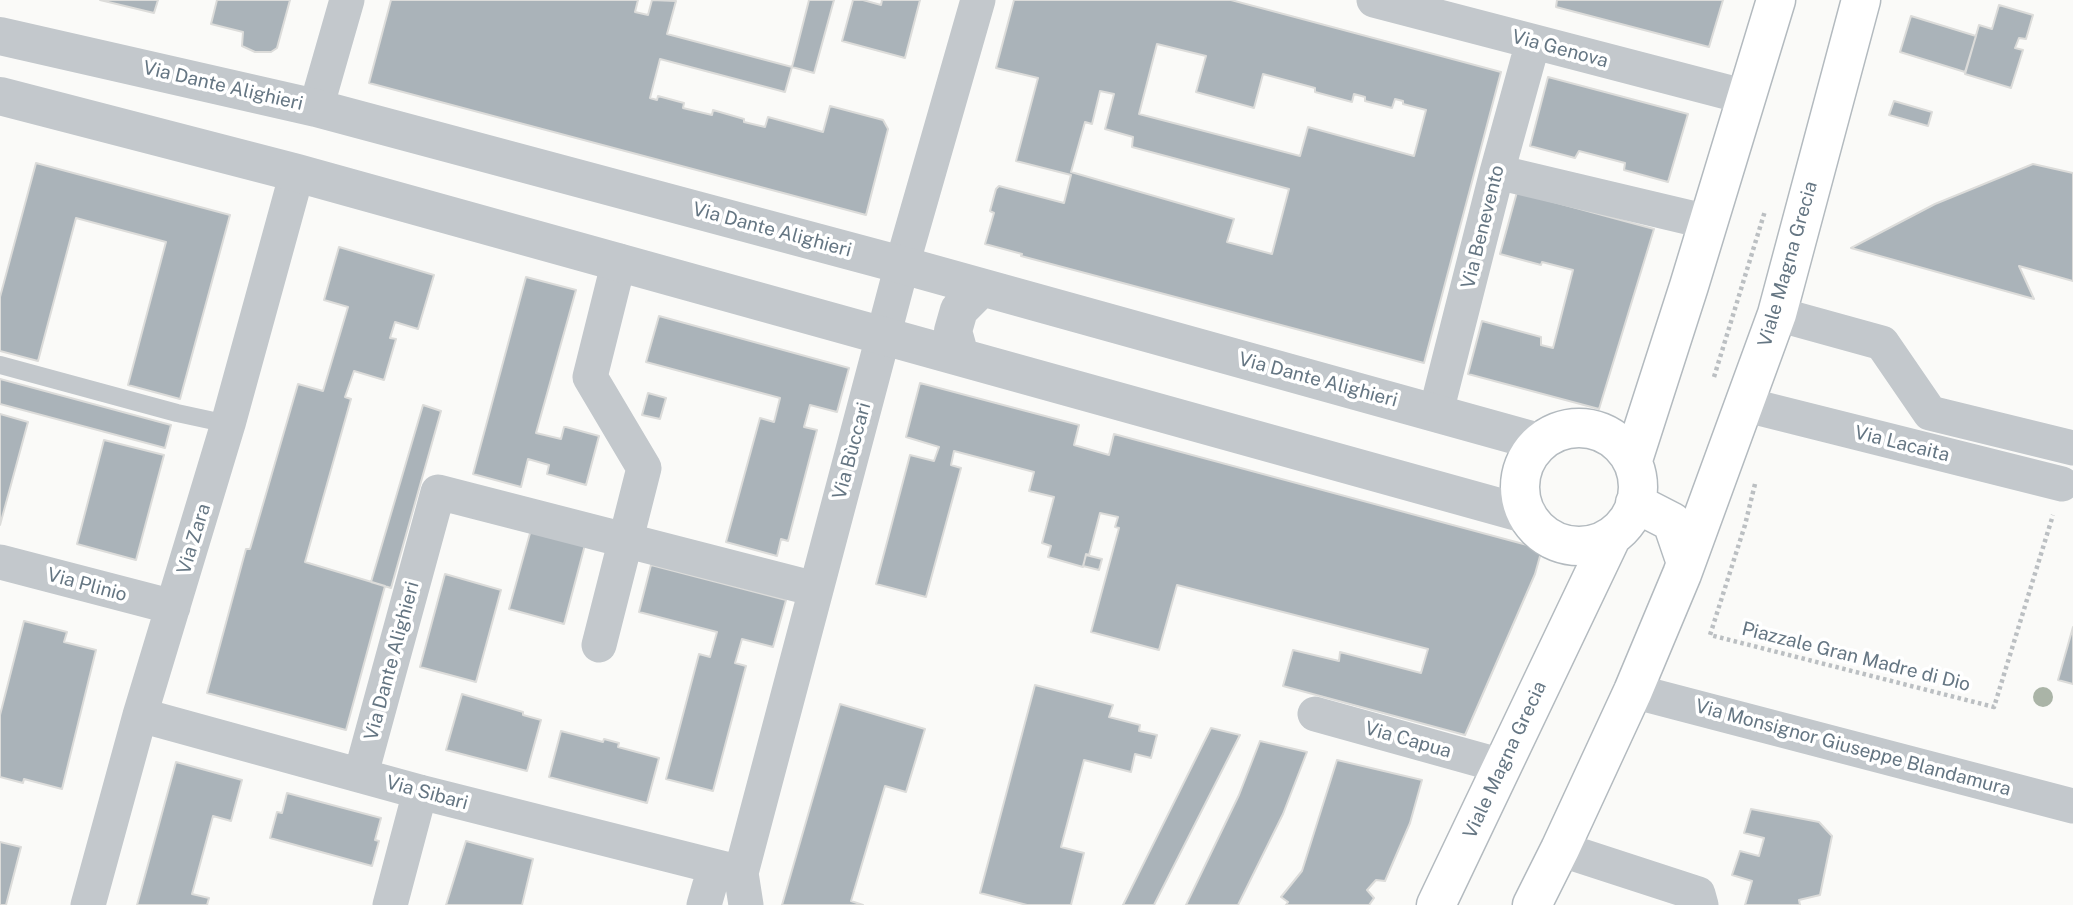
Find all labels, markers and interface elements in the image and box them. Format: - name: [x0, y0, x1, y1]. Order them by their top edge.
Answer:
- street label: Via Genova: [1509, 25, 1611, 73]
- street label: Via Dante Alighieri: [141, 56, 305, 116]
- street label: Via Benevento: [1457, 163, 1509, 291]
- street label: Viale Magna Grecia: [1753, 179, 1823, 349]
- street label: Via Dante Alighieri: [690, 198, 854, 262]
- street label: Via Dante Alighieri: [1236, 348, 1400, 412]
- street label: Via Bùccari: [828, 400, 876, 502]
- street label: Via Lacaita: [1852, 421, 1952, 467]
- street label: Via Zara: [172, 501, 216, 577]
- street label: Via Plinio: [45, 563, 129, 607]
- street label: Via Dante Alighieri: [360, 579, 424, 743]
- street label: Piazzale Gran Madre di Dio: [1739, 618, 1973, 696]
- street label: Viale Magna Grecia: [1458, 678, 1552, 842]
- street label: Via Monsignor Giuseppe Blandamura: [1693, 695, 2013, 801]
- street label: Via Capua: [1362, 717, 1454, 763]
- street label: Via Sibari: [383, 771, 471, 815]

